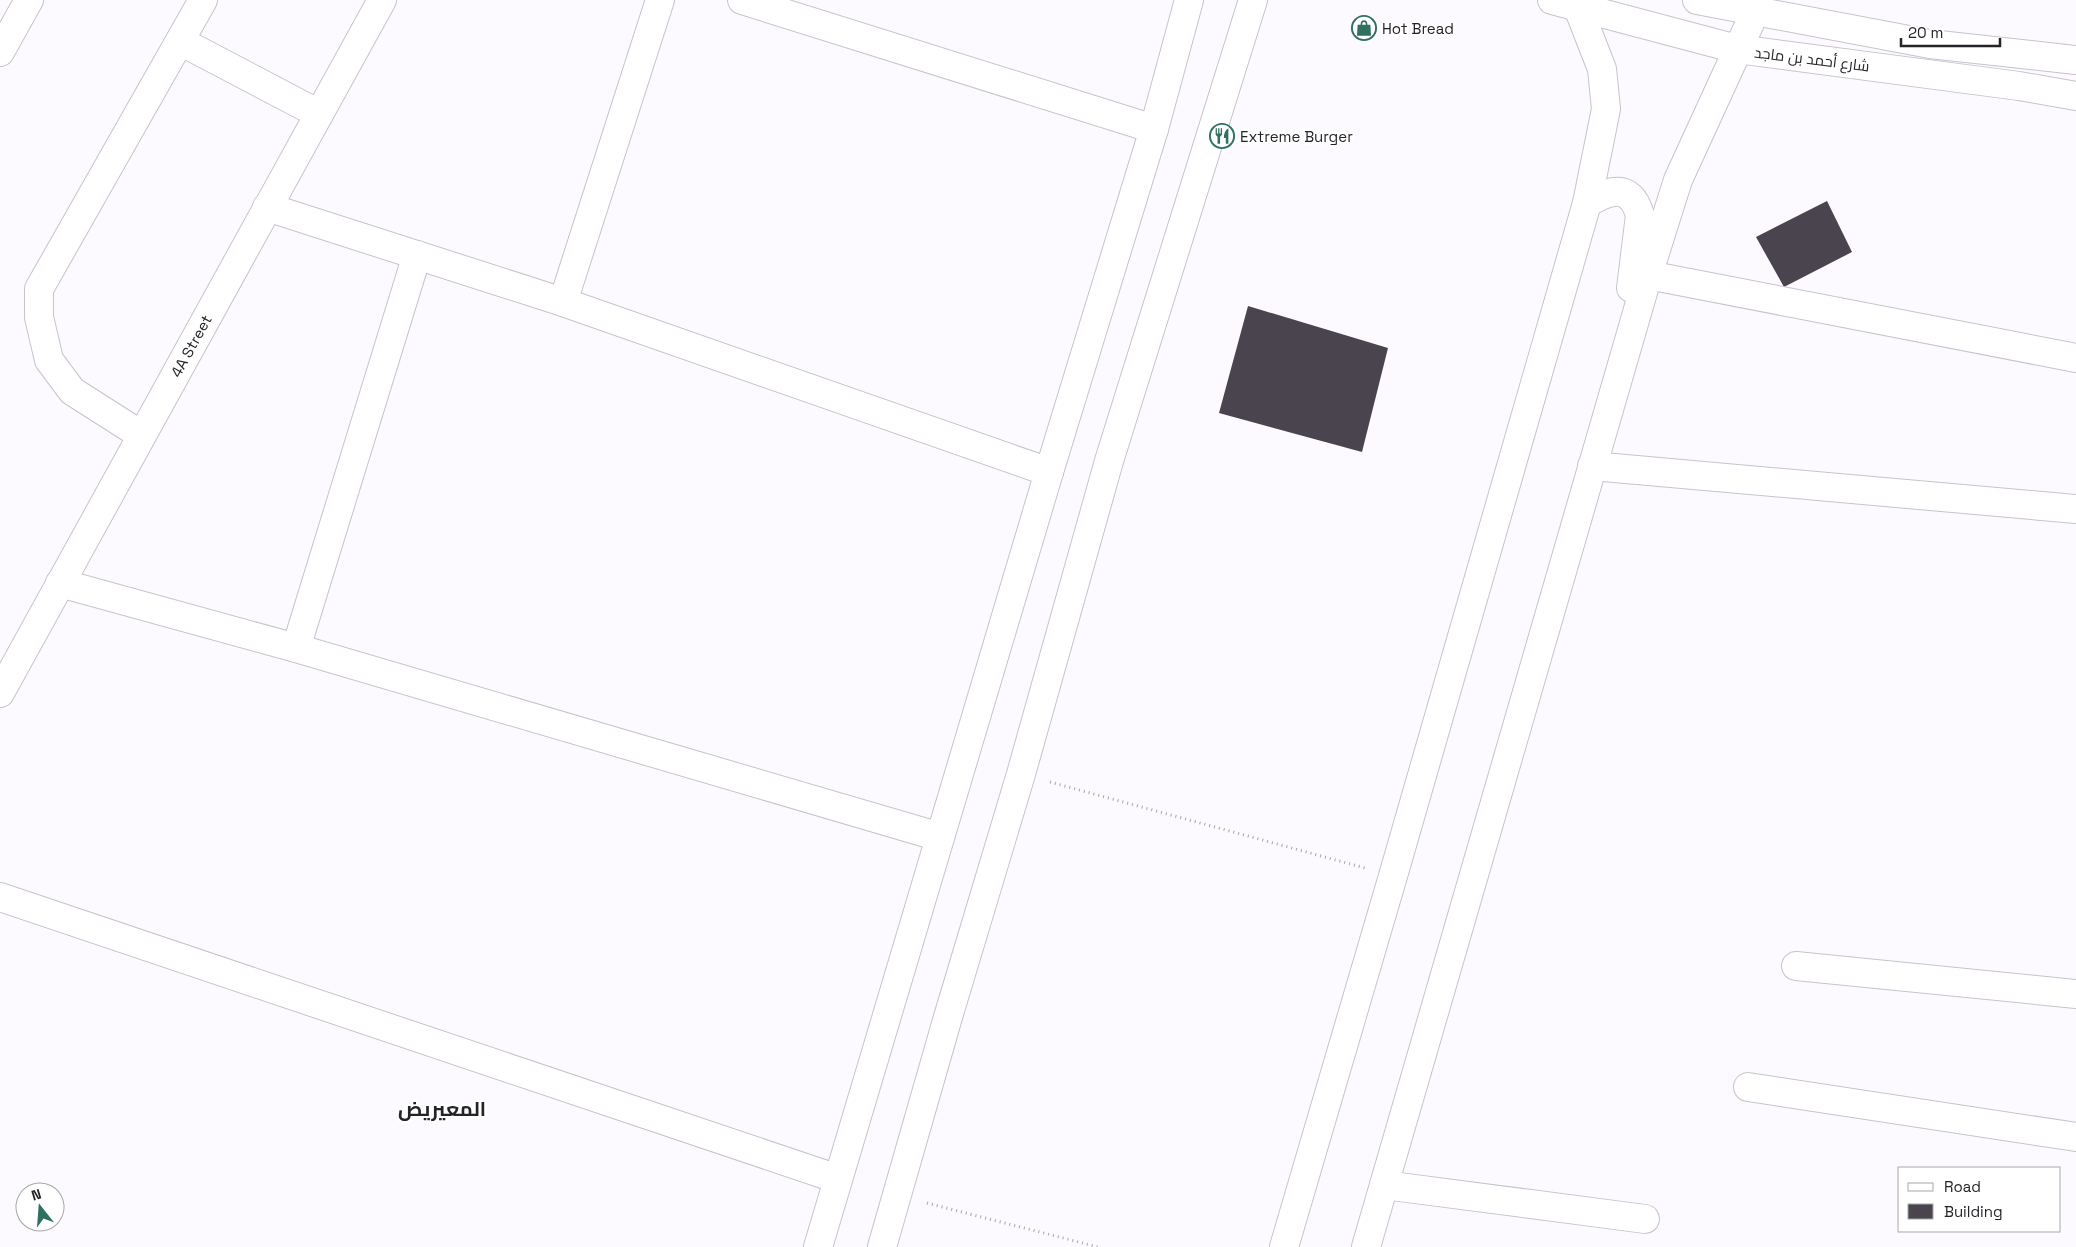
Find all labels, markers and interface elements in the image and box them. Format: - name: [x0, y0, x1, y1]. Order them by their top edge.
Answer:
- shop icon: Hot Bread: [1351, 15, 1377, 41]
- scale bar: [1901, 15, 2000, 47]
- place label: Hot Bread: [1382, 19, 1454, 38]
- text: 20 m: [1908, 23, 1943, 42]
- street label: شارع أحمد بن ماجد: [1753, 43, 1871, 77]
- restaurant icon: Extreme Burger: [1209, 123, 1235, 149]
- place label: Extreme Burger: [1240, 127, 1353, 146]
- street label: 4A Street: [166, 311, 216, 380]
- district label: المعيريض: [398, 1096, 486, 1122]
- legend: [1898, 1167, 2061, 1232]
- text: Road: [1944, 1177, 1981, 1196]
- north arrow: [15, 1182, 65, 1232]
- text: N: [29, 1185, 43, 1205]
- text: Building: [1944, 1202, 2003, 1221]

